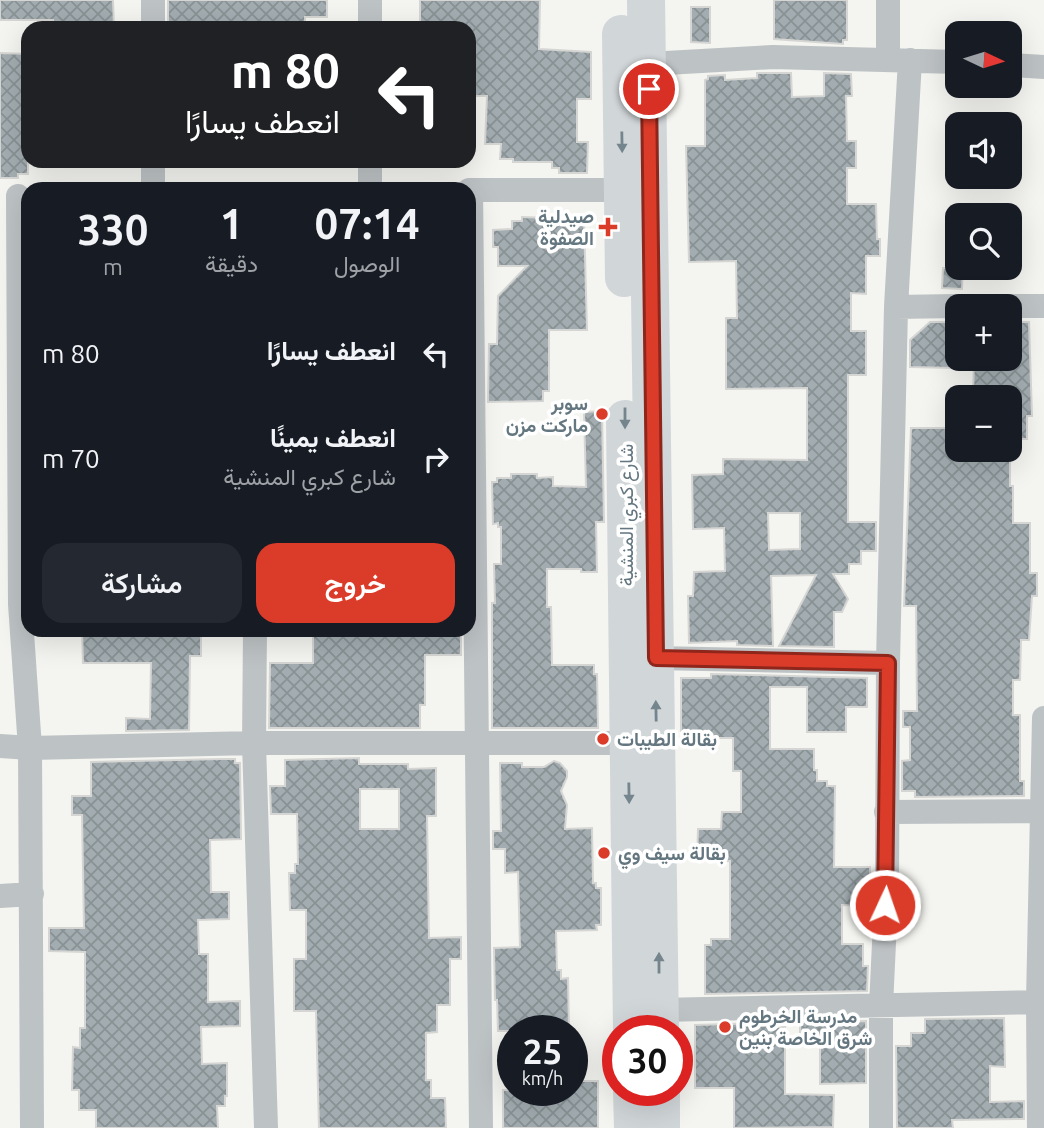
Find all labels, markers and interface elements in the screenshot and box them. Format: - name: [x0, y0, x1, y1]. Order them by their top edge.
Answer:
- north arrow: [945, 21, 1022, 98]
- map controls: [945, 21, 1022, 462]
- text: 80 m: [231, 42, 340, 97]
- icon: left: [364, 49, 455, 140]
- pin: [619, 59, 679, 119]
- icon: arrive: [630, 70, 668, 108]
- text: انعطف يسارًا: [185, 103, 340, 139]
- button: sound: [945, 112, 1022, 189]
- one-way arrow: [616, 131, 628, 153]
- text: 1: [220, 200, 243, 247]
- text: 07:14: [315, 200, 420, 247]
- button: search: [945, 203, 1022, 280]
- place label: صيدلية الصفوة: [538, 205, 594, 251]
- text: 330: [77, 206, 149, 253]
- marker: صيدلية الصفوة: [600, 219, 616, 235]
- text: دقيقة: [205, 251, 258, 276]
- text: الوصول: [334, 251, 400, 276]
- text: m: [103, 254, 123, 279]
- button: +: [945, 294, 1022, 371]
- icon: left: [417, 335, 455, 373]
- text: انعطف يسارًا: [267, 336, 396, 365]
- text: 80 m: [42, 339, 100, 368]
- button: −: [945, 385, 1022, 462]
- place label: سوبر ماركت مزن: [506, 392, 588, 438]
- marker: سوبر ماركت مزن: [594, 406, 610, 422]
- one-way arrow: [619, 407, 631, 429]
- text: انعطف يمينًا: [270, 423, 396, 452]
- icon: right: [417, 440, 455, 478]
- text: 70 m: [42, 444, 100, 473]
- street label: شارع كبري المنشية: [615, 444, 642, 586]
- text: شارع كبري المنشية: [223, 464, 396, 489]
- button: مشاركة: [42, 543, 242, 623]
- button: خروج: [256, 543, 455, 623]
- one-way arrow: [651, 699, 662, 721]
- place label: بقالة الطيبات: [617, 728, 717, 751]
- marker: بقالة الطيبات: [595, 731, 611, 747]
- one-way arrow: [623, 782, 635, 804]
- place label: بقالة سيف وي: [618, 842, 726, 870]
- marker: بقالة سيف وي: [596, 845, 612, 861]
- position arrow: [848, 868, 922, 942]
- one-way arrow: [653, 951, 665, 973]
- place label: مدرسة الخرطوم شرق الخاصة بنين: [739, 1005, 872, 1051]
- speed limit sign: 30: [602, 1015, 693, 1106]
- marker: مدرسة الخرطوم شرق الخاصة بنين: [717, 1019, 733, 1035]
- text: 25: [523, 1031, 562, 1071]
- text: km/h: [522, 1068, 563, 1088]

